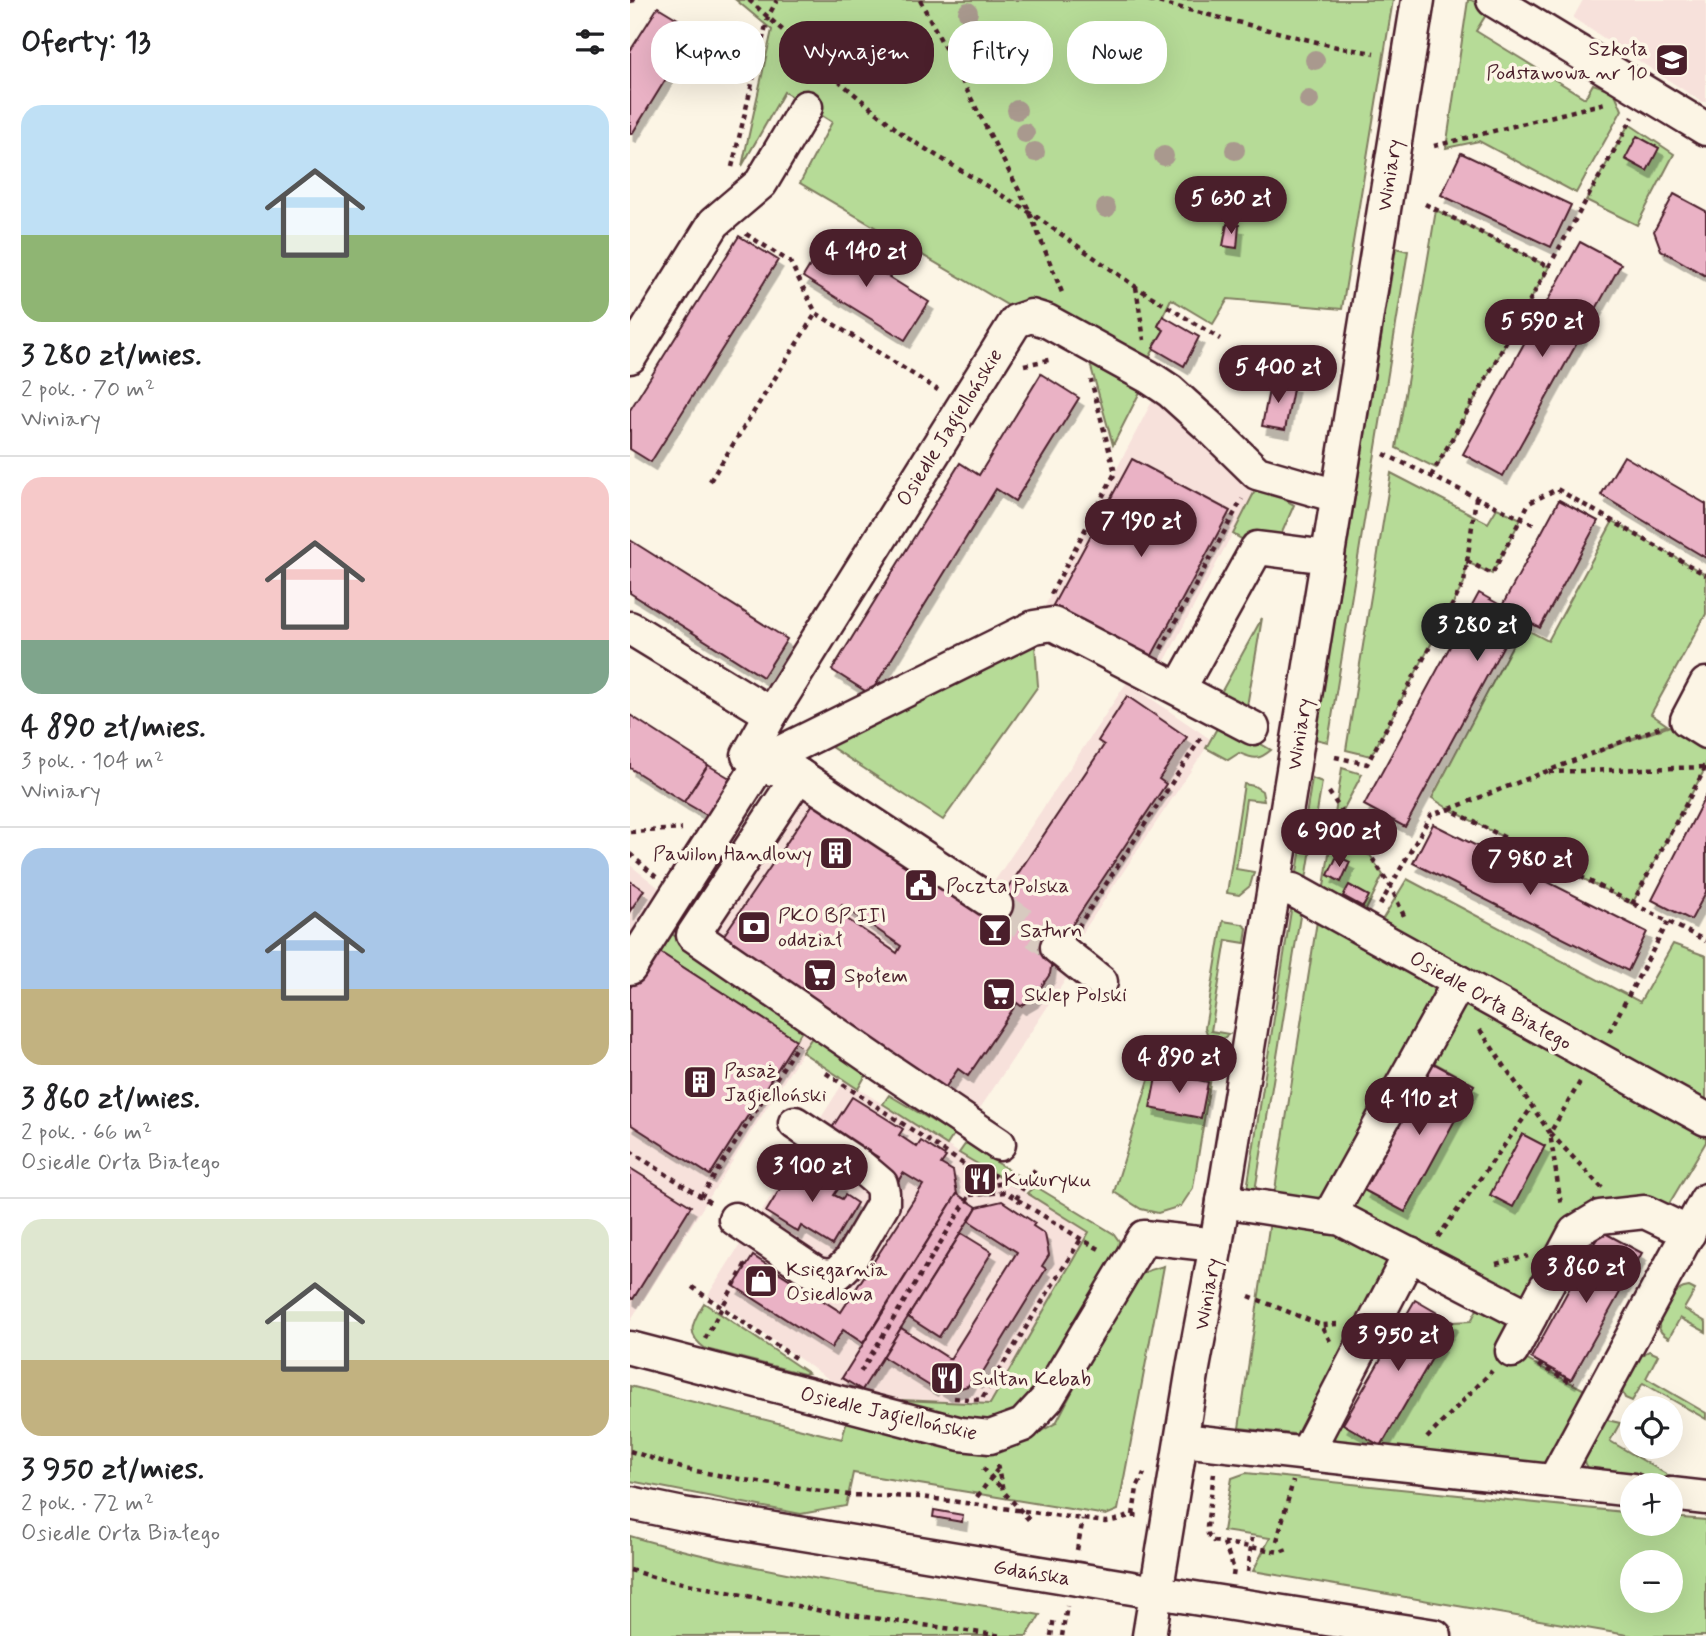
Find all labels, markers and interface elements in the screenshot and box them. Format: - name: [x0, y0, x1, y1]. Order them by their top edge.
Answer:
- chip: Kupno: [651, 21, 765, 84]
- chip: Wynajem: [779, 21, 934, 84]
- chip: Filtry: [948, 21, 1053, 84]
- chip: Nowe: [1067, 21, 1167, 84]
- text: Oferty: 13: [21, 23, 151, 62]
- icon: filters: [571, 23, 609, 61]
- place label: Szkoła Podstawowa nr 10: [1486, 35, 1648, 87]
- school or university icon: Szkoła Podstawowa nr 10: [1653, 41, 1691, 79]
- street label: Winiary: [1370, 137, 1410, 213]
- icon: home: [252, 150, 378, 276]
- pin: 5 630 zł: [1159, 176, 1303, 236]
- text: 5 630 zł: [1191, 184, 1271, 214]
- pin: 4 140 zł: [794, 230, 938, 289]
- text: 4 140 zł: [825, 237, 907, 267]
- pin: 5 590 zł: [1470, 300, 1614, 359]
- text: 5 590 zł: [1501, 307, 1583, 337]
- text: 3 280 zł/mies.: [21, 336, 202, 375]
- street label: Osiedle Jagiellońskie: [890, 343, 1011, 513]
- pin: 5 400 zł: [1206, 346, 1350, 405]
- text: 5 400 zł: [1235, 353, 1321, 383]
- text: 2 pok. · 70 m²: [21, 375, 155, 405]
- text: Winiary: [21, 405, 101, 435]
- pin: 7 190 zł: [1069, 500, 1213, 559]
- text: 7 190 zł: [1101, 507, 1181, 537]
- icon: home: [252, 522, 378, 648]
- pin: 3 280 zł: [1405, 604, 1549, 663]
- text: 3 280 zł: [1437, 611, 1517, 641]
- street label: Winiary: [1280, 696, 1320, 772]
- text: 4 890 zł/mies.: [21, 708, 206, 747]
- text: 3 pok. · 104 m²: [21, 747, 164, 777]
- text: Winiary: [21, 777, 101, 807]
- pin: 6 900 zł: [1267, 810, 1411, 869]
- text: 6 900 zł: [1297, 817, 1381, 847]
- building icon: Pawilon Handlowy: [817, 834, 855, 872]
- pin: 7 980 zł: [1458, 838, 1602, 897]
- place label: Pawilon Handlowy: [653, 840, 812, 868]
- text: 7 980 zł: [1488, 845, 1572, 875]
- public building icon: Poczta Polska: [902, 866, 940, 904]
- place label: Poczta Polska: [946, 872, 1069, 900]
- icon: home: [252, 893, 378, 1019]
- place label: PKO BP III oddział: [778, 902, 886, 954]
- bank icon: PKO BP III oddział: [735, 908, 773, 946]
- bar icon: Saturn: [976, 911, 1014, 949]
- place label: Saturn: [1020, 917, 1083, 945]
- street label: Osiedle Orła Białego: [1404, 945, 1577, 1057]
- supermarket icon: Społem: [801, 956, 839, 994]
- place label: Społem: [844, 962, 908, 990]
- supermarket icon: Sklep Polski: [980, 975, 1018, 1013]
- place label: Sklep Polski: [1024, 981, 1127, 1009]
- pin: 4 890 zł: [1107, 1036, 1251, 1095]
- text: 4 890 zł: [1138, 1043, 1220, 1073]
- place label: Pasaż Jagielloński: [724, 1057, 827, 1111]
- building icon: Pasaż Jagielloński: [681, 1063, 719, 1101]
- pin: 4 110 zł: [1347, 1078, 1491, 1137]
- text: 3 860 zł/mies.: [21, 1079, 200, 1118]
- text: 4 110 zł: [1381, 1085, 1457, 1115]
- text: 2 pok. · 66 m²: [21, 1118, 152, 1148]
- pin: 3 100 zł: [740, 1144, 884, 1204]
- text: Osiedle Orła Białego: [21, 1148, 220, 1178]
- text: 3 100 zł: [773, 1152, 851, 1182]
- restaurant icon: Kukuryku: [961, 1160, 999, 1198]
- place label: Kukuryku: [1004, 1166, 1091, 1194]
- pin: 3 860 zł: [1514, 1246, 1658, 1305]
- text: 3 860 zł: [1547, 1253, 1625, 1283]
- place label: Księgarnia Osiedlowa: [786, 1256, 888, 1308]
- street label: Winiary: [1188, 1256, 1228, 1332]
- shop icon: Księgarnia Osiedlowa: [742, 1262, 780, 1300]
- icon: home: [252, 1264, 378, 1390]
- pin: 3 950 zł: [1326, 1314, 1470, 1373]
- text: 3 950 zł: [1357, 1321, 1439, 1351]
- restaurant icon: Sultan Kebab: [928, 1359, 966, 1397]
- place label: Sultan Kebab: [972, 1365, 1091, 1393]
- street label: Osiedle Jagiellońskie: [797, 1380, 980, 1450]
- map controls: [1620, 1396, 1683, 1613]
- button: locate: [1620, 1396, 1683, 1459]
- text: 3 950 zł/mies.: [21, 1450, 204, 1489]
- button: +: [1620, 1473, 1683, 1536]
- text: 2 pok. · 72 m²: [21, 1489, 154, 1519]
- text: Osiedle Orła Białego: [21, 1519, 220, 1549]
- button: −: [1620, 1550, 1683, 1613]
- street label: Gdańska: [991, 1553, 1072, 1593]

